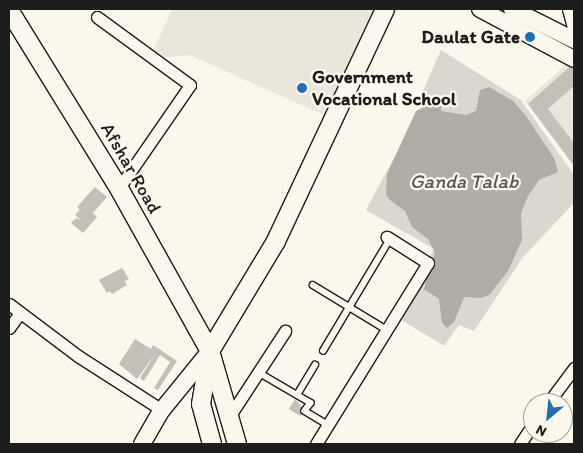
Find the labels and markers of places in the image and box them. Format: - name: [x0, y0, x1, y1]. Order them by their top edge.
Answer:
- place label: Daulat Gate: [421, 26, 520, 48]
- marker: Daulat Gate: [524, 31, 536, 43]
- place label: Government Vocational School: [312, 66, 456, 110]
- marker: Government Vocational School: [296, 82, 308, 94]

